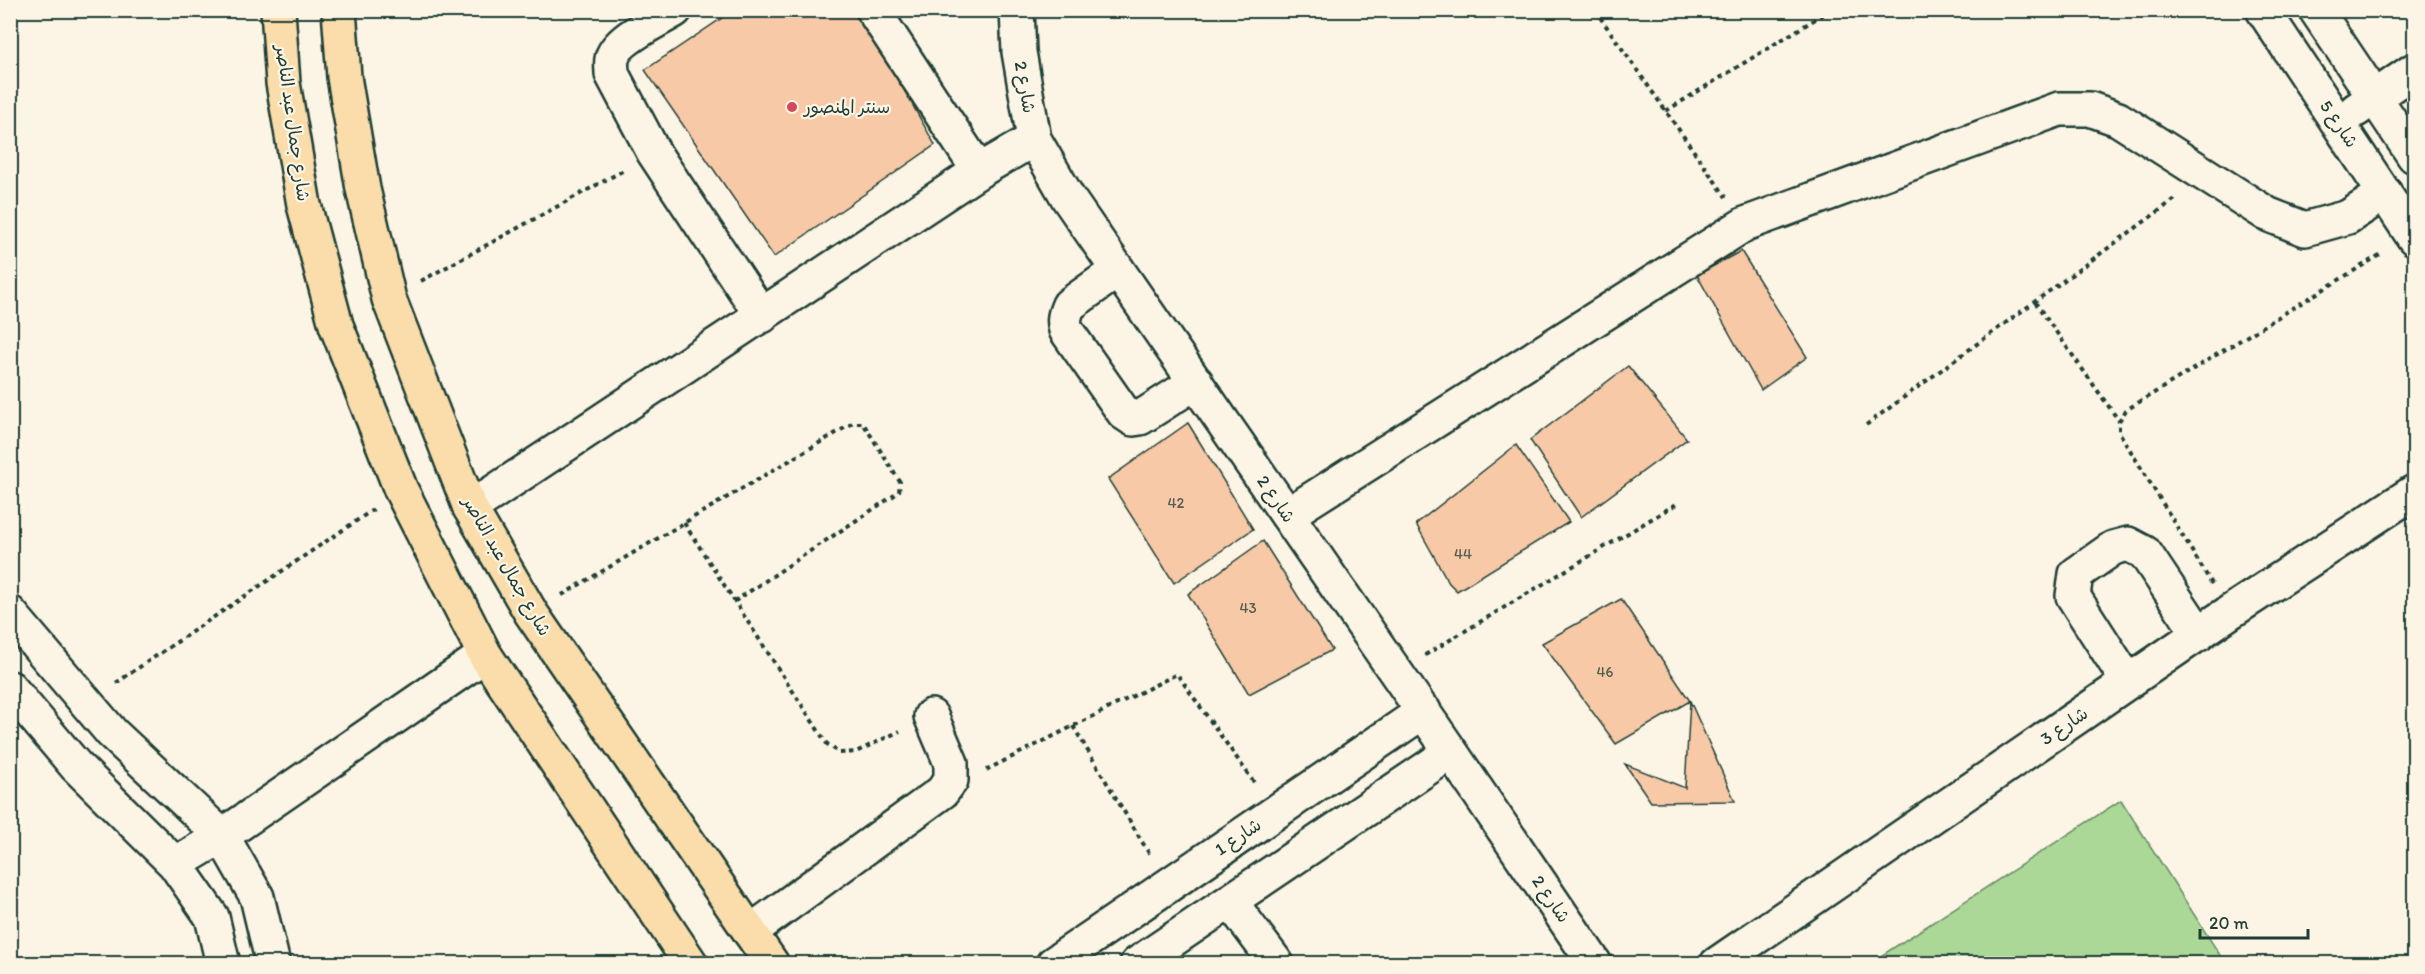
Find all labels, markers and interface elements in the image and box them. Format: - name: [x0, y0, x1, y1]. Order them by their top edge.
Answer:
- street label: شارع جمال عبد الناصر: [270, 41, 315, 203]
- street label: شارع 2: [1009, 59, 1040, 115]
- place label: سنتر المنصور: [802, 96, 890, 118]
- street label: شارع 5: [2314, 96, 2363, 152]
- marker: سنتر المنصور: [785, 100, 799, 114]
- street label: شارع 2: [1251, 471, 1300, 527]
- street label: شارع جمال عبد الناصر: [456, 490, 556, 640]
- house number: 42: [1168, 494, 1185, 512]
- house number: 44: [1454, 545, 1472, 563]
- house number: 43: [1239, 599, 1257, 617]
- house number: 46: [1597, 663, 1614, 681]
- street label: شارع 3: [2036, 702, 2093, 751]
- street label: شارع 1: [1211, 814, 1266, 861]
- street label: شارع 2: [1526, 871, 1575, 927]
- scale bar: [2200, 902, 2308, 940]
- text: 20 m: [2209, 912, 2249, 934]

